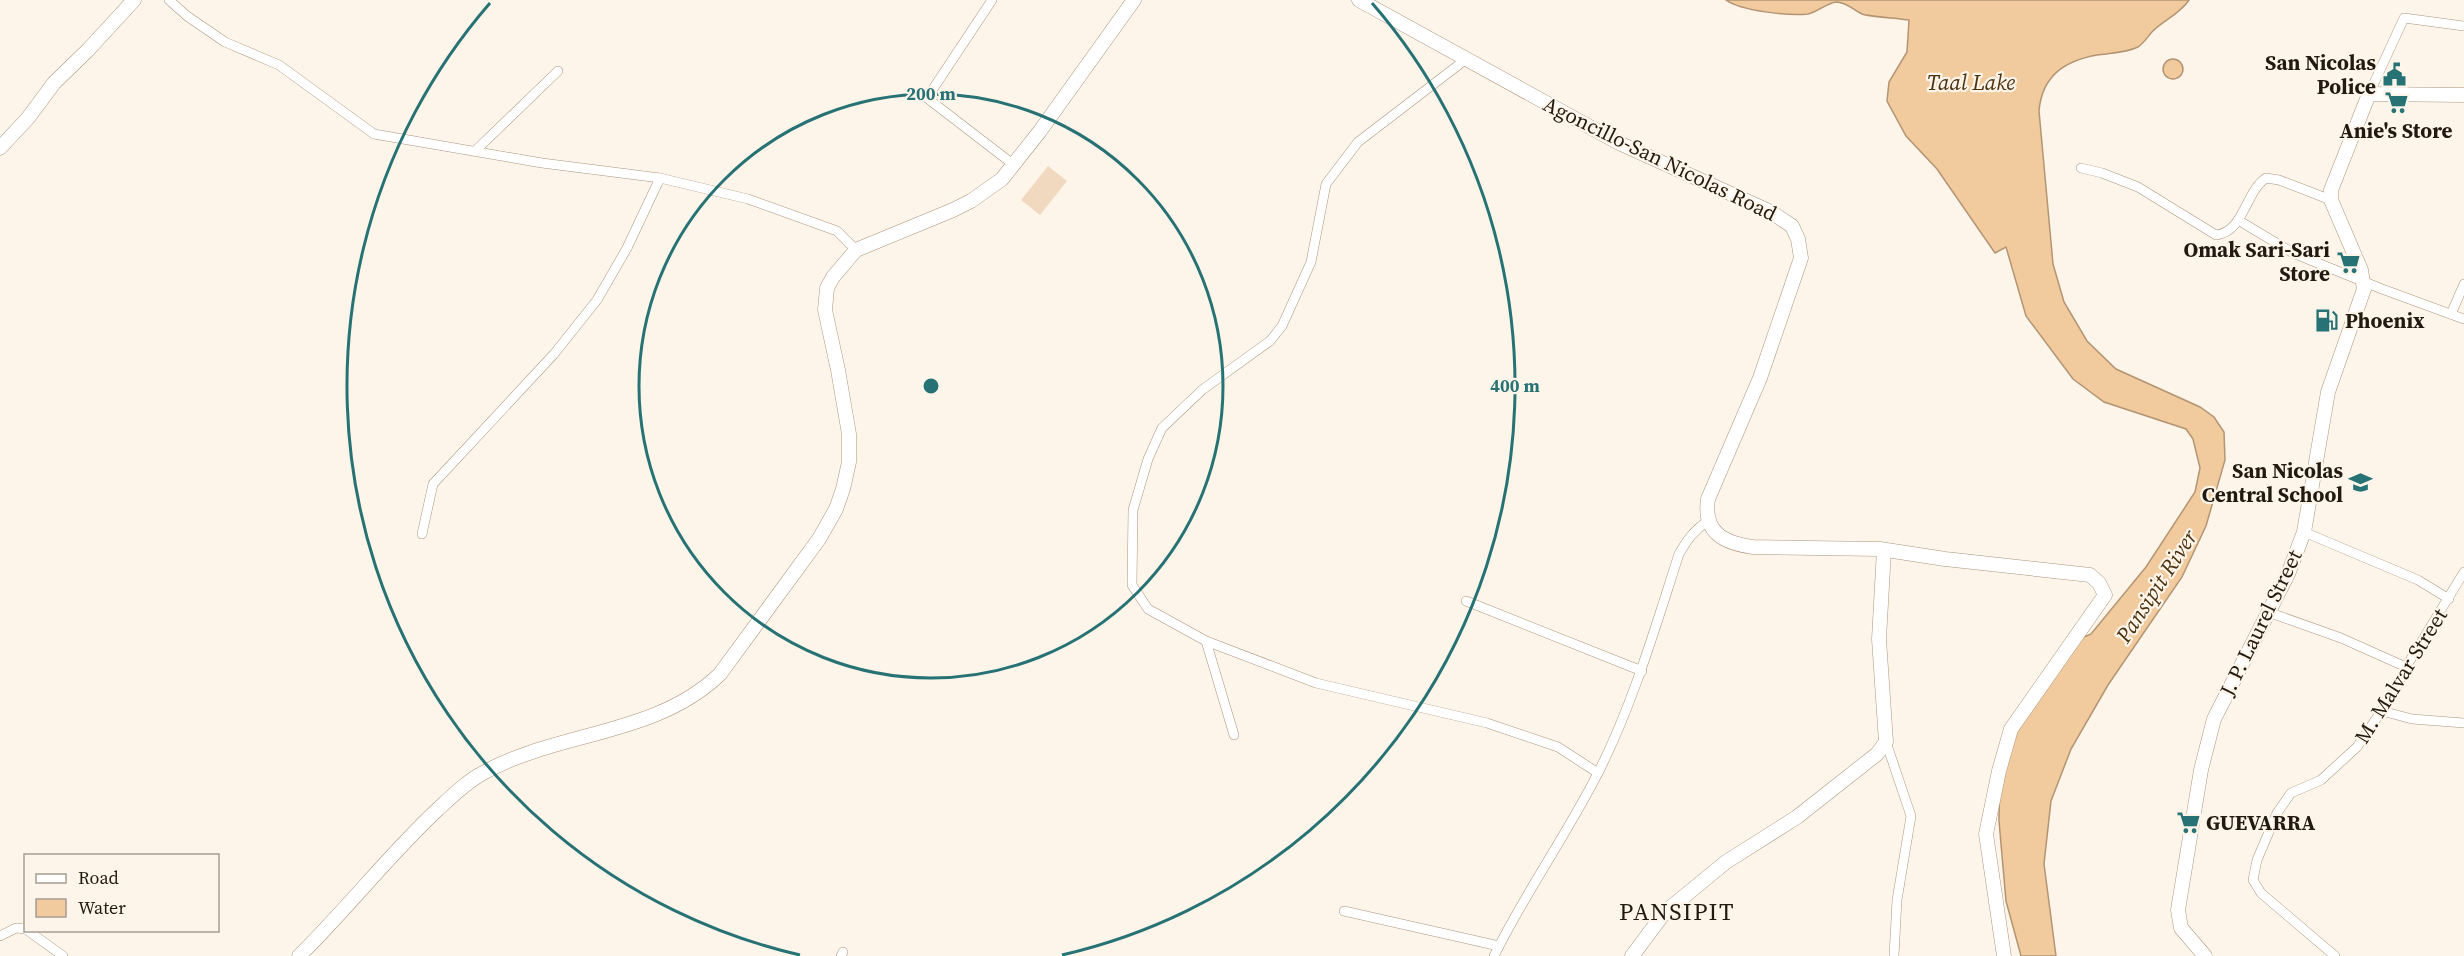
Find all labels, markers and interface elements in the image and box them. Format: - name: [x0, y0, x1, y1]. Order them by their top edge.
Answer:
- place label: San Nicolas Police: [2265, 48, 2376, 101]
- public building icon: San Nicolas Police: [2381, 62, 2407, 88]
- water label: Taal Lake: [1927, 67, 2015, 97]
- text: 200 m: [906, 81, 956, 106]
- street label: Agoncillo-San Nicolas Road: [1538, 89, 1782, 228]
- supermarket icon: Anie's Store: [2383, 90, 2409, 116]
- place label: Anie's Store: [2340, 116, 2453, 145]
- place label: Omak Sari-Sari Store: [2183, 235, 2330, 288]
- supermarket icon: Omak Sari-Sari Store: [2335, 249, 2361, 275]
- place label: Phoenix: [2345, 306, 2425, 335]
- fuel station icon: Phoenix: [2314, 308, 2340, 334]
- text: 400 m: [1490, 373, 1540, 398]
- centre of rings: [921, 376, 941, 396]
- place label: San Nicolas Central School: [2202, 456, 2343, 509]
- school or university icon: San Nicolas Central School: [2348, 470, 2374, 496]
- water label: Pansipit River: [2108, 523, 2204, 649]
- street label: J. P. Laurel Street: [2212, 545, 2309, 702]
- street label: M. Malvar Street: [2347, 602, 2454, 749]
- place label: GUEVARRA: [2206, 808, 2316, 837]
- supermarket icon: GUEVARRA: [2175, 810, 2201, 836]
- legend: [24, 854, 219, 932]
- text: Road: [78, 865, 119, 890]
- text: Water: [78, 895, 126, 920]
- district label: PANSIPIT: [1619, 895, 1735, 928]

